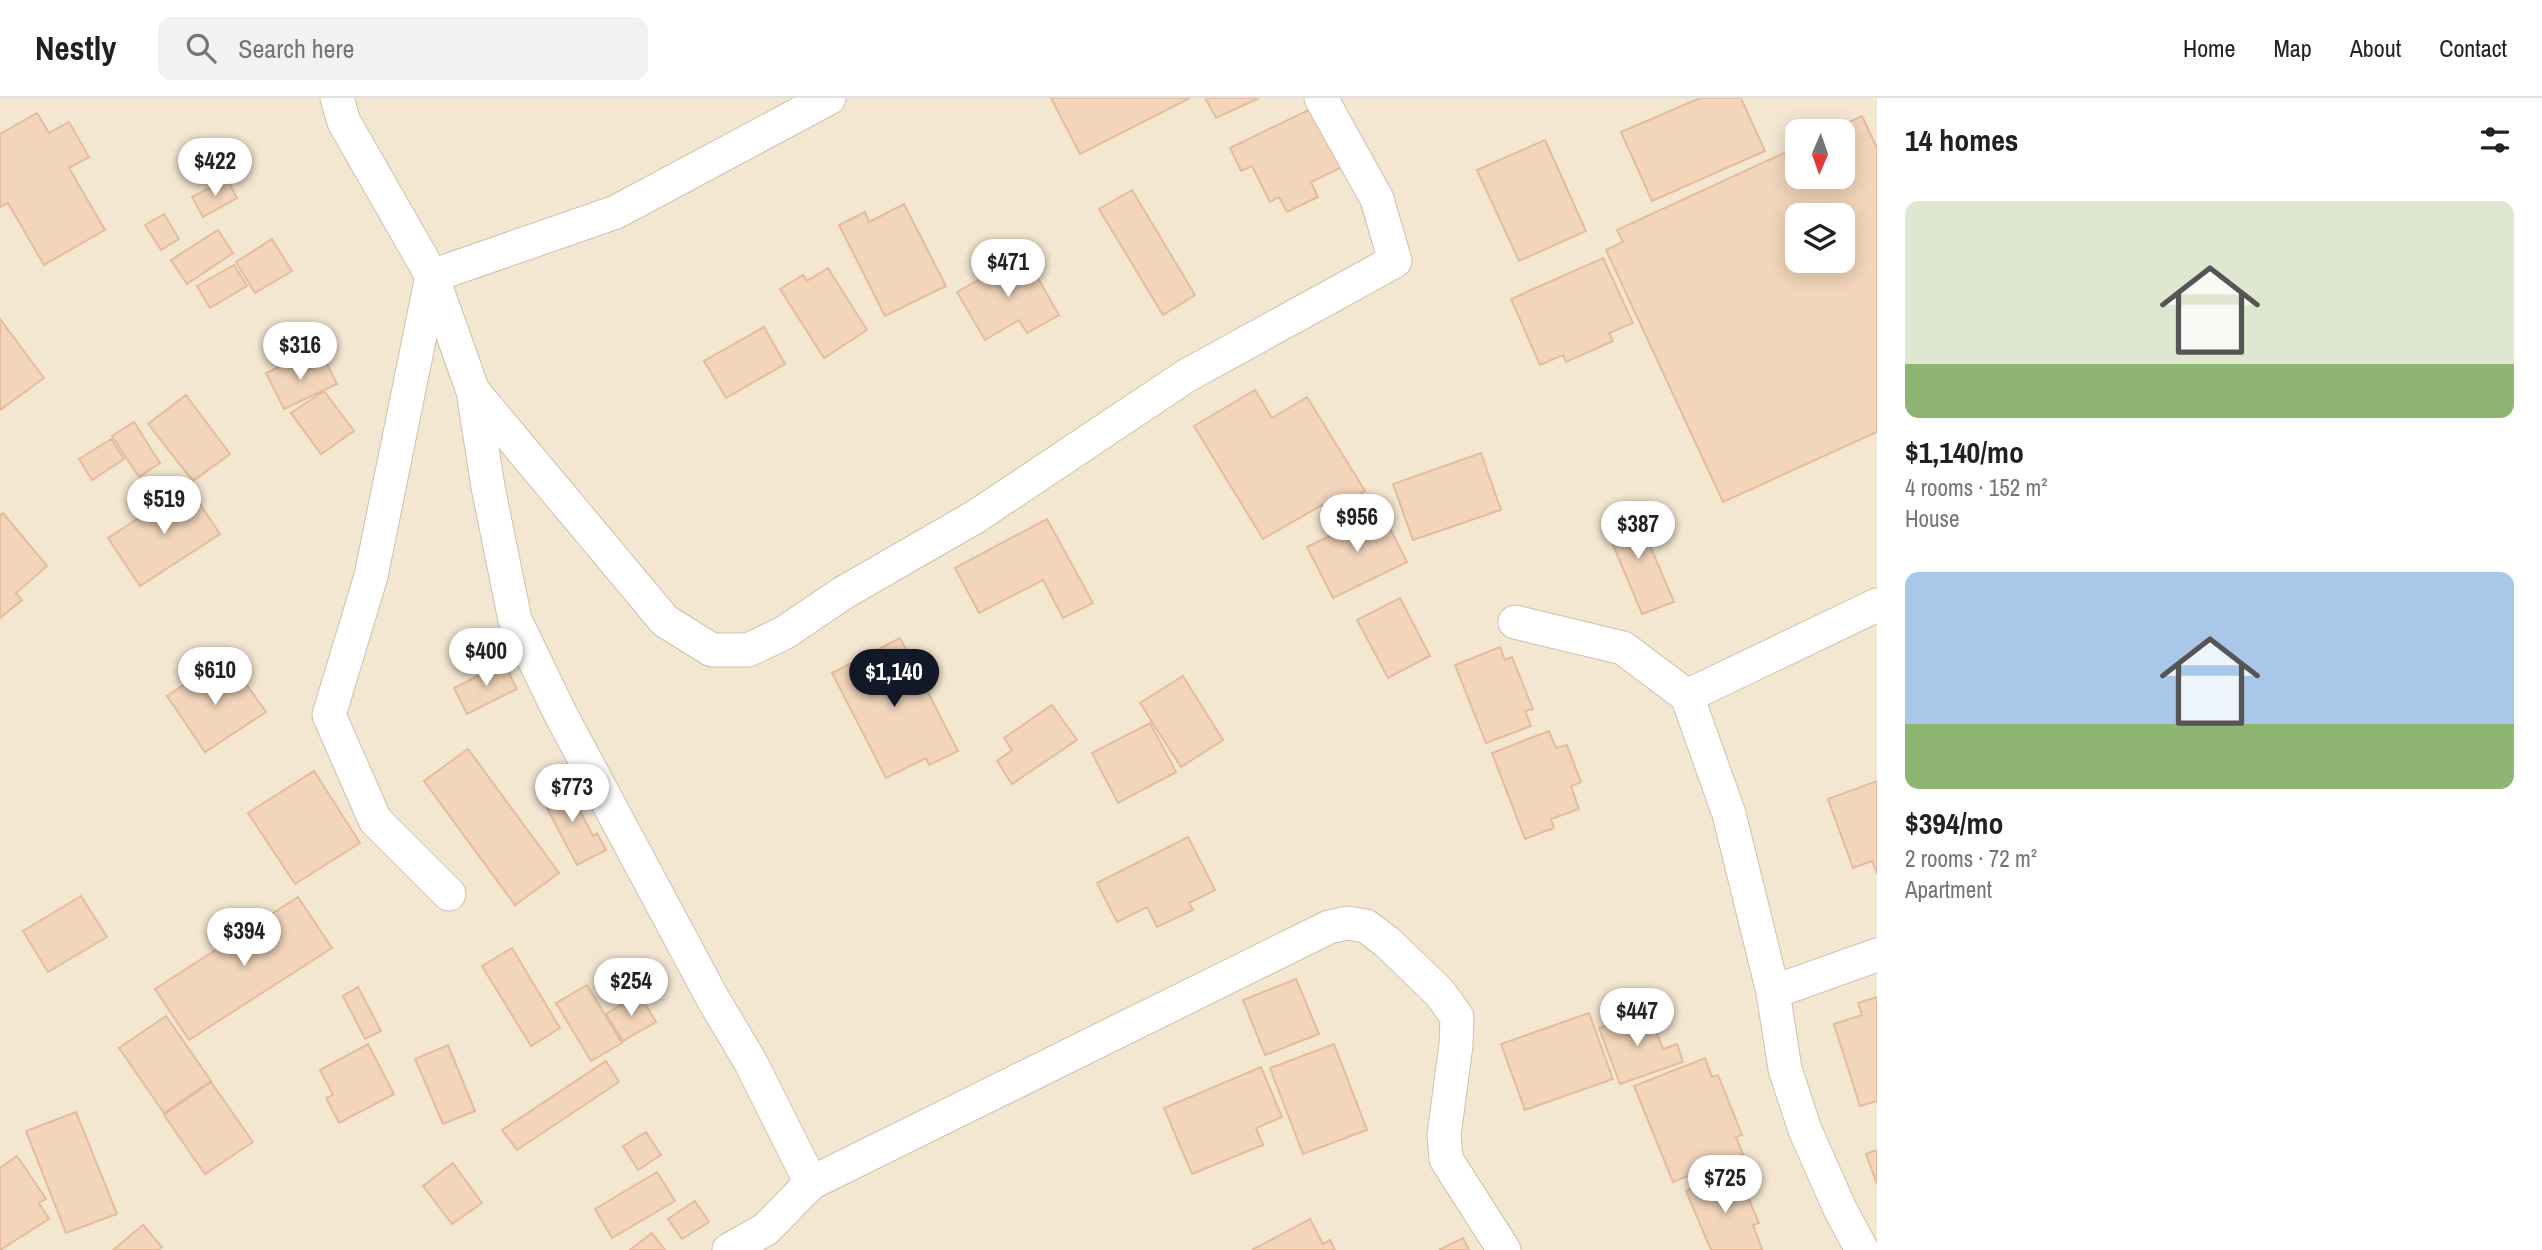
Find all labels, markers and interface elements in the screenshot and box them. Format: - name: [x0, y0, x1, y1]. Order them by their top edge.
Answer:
- search box: [158, 17, 648, 80]
- text: Nestly: [35, 26, 116, 70]
- icon: search: [182, 29, 220, 67]
- text: Search here: [238, 31, 354, 66]
- text: Home: [2183, 32, 2235, 64]
- text: Map: [2273, 32, 2312, 64]
- text: About: [2350, 32, 2401, 64]
- text: Contact: [2439, 32, 2507, 64]
- north arrow: [1785, 119, 1855, 189]
- map controls: [1785, 119, 1855, 273]
- text: 14 homes: [1905, 120, 2019, 160]
- icon: filters: [2476, 121, 2514, 159]
- pin: $422: [174, 139, 256, 198]
- text: $422: [194, 145, 236, 176]
- button: layers: [1785, 203, 1855, 273]
- pin: $471: [967, 240, 1049, 299]
- text: $471: [987, 246, 1029, 277]
- icon: home: [2147, 247, 2273, 373]
- pin: $316: [259, 322, 341, 382]
- text: $316: [279, 329, 321, 360]
- text: $1,140/mo: [1905, 432, 2024, 472]
- text: 4 rooms · 152 m²: [1905, 472, 2048, 503]
- pin: $519: [123, 476, 205, 536]
- text: $519: [143, 483, 185, 514]
- pin: $956: [1316, 494, 1398, 554]
- text: $956: [1336, 501, 1378, 532]
- pin: $387: [1597, 502, 1679, 561]
- text: House: [1905, 503, 1960, 534]
- text: $387: [1617, 508, 1659, 539]
- icon: home: [2147, 618, 2273, 744]
- pin: $400: [445, 628, 527, 688]
- text: $400: [465, 635, 507, 666]
- pin: $610: [174, 648, 256, 707]
- pin: $1,140: [837, 650, 951, 709]
- text: $610: [194, 654, 236, 685]
- text: $1,140: [865, 656, 923, 687]
- pin: $773: [531, 764, 613, 824]
- text: $773: [551, 771, 593, 802]
- text: $394/mo: [1905, 803, 2003, 843]
- text: 2 rooms · 72 m²: [1905, 843, 2037, 874]
- text: Apartment: [1905, 874, 1992, 905]
- pin: $394: [203, 908, 285, 968]
- text: $394: [223, 915, 265, 946]
- pin: $254: [590, 958, 672, 1018]
- text: $254: [610, 965, 652, 996]
- pin: $447: [1596, 988, 1678, 1048]
- text: $447: [1616, 995, 1658, 1026]
- pin: $725: [1684, 1156, 1766, 1215]
- text: $725: [1704, 1162, 1746, 1193]

